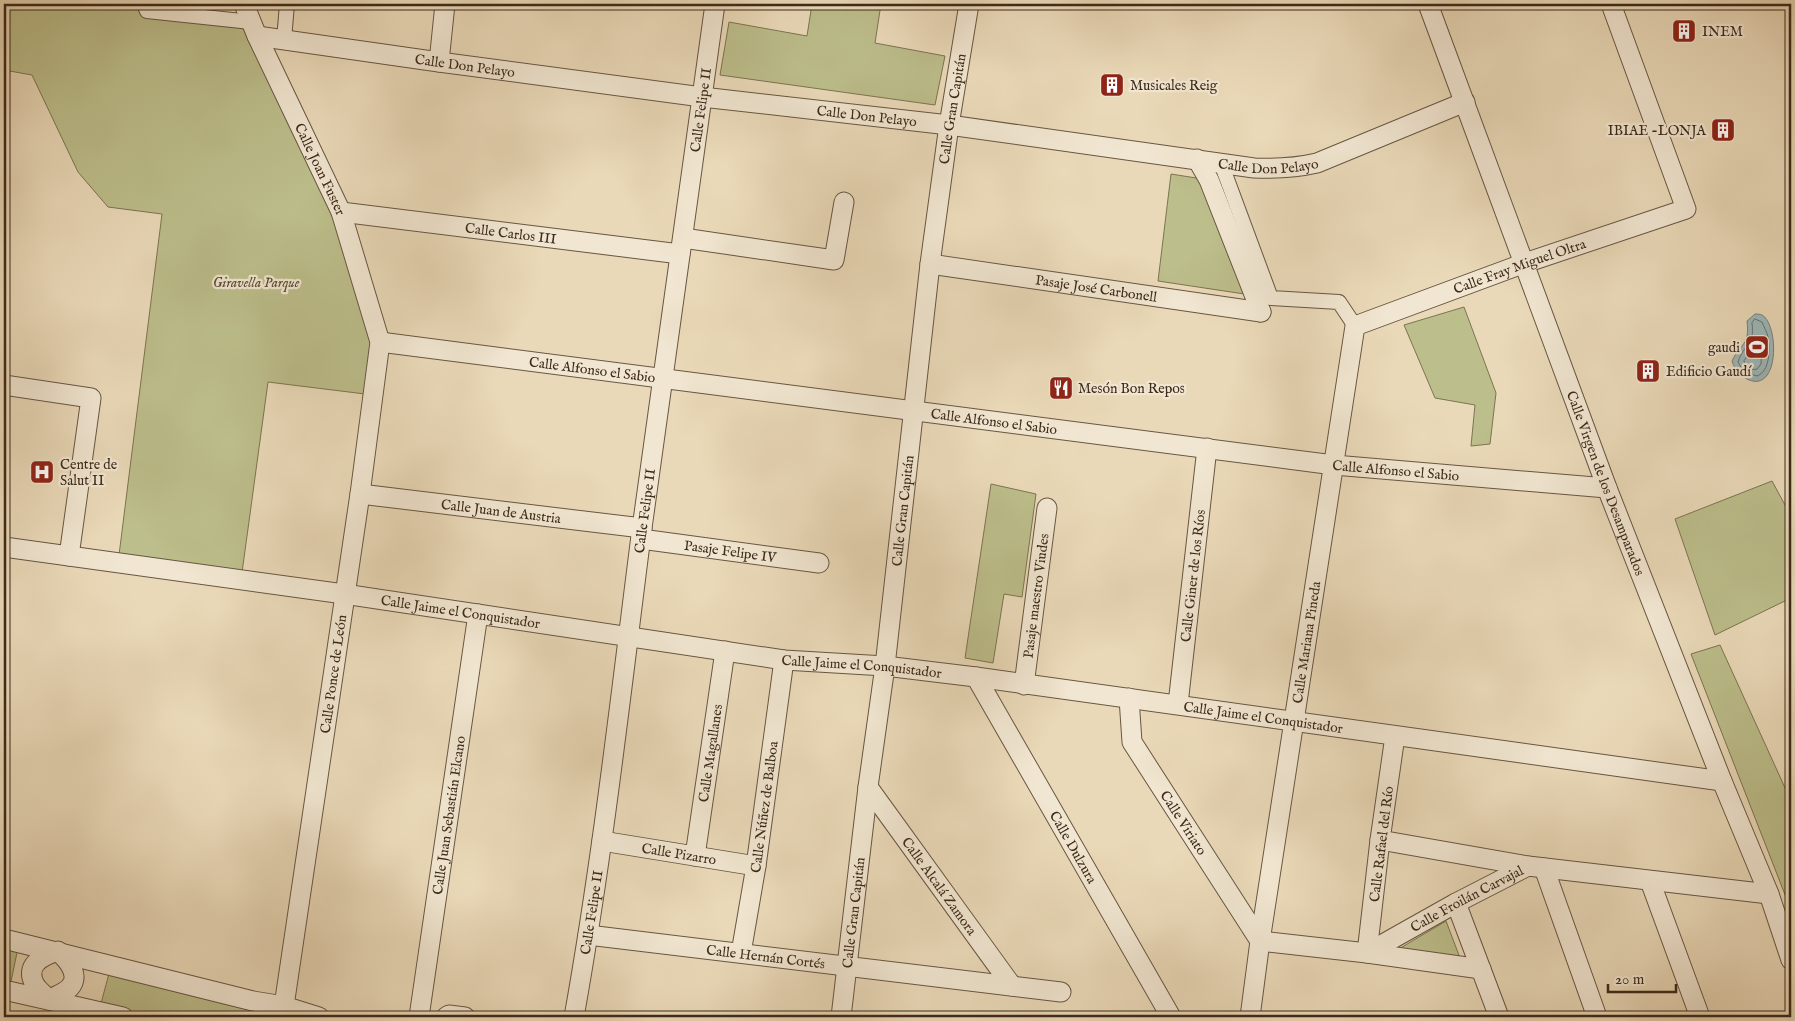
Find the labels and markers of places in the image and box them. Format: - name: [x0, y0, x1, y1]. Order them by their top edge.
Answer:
- building icon: INEM: [1671, 18, 1697, 44]
- place label: INEM: [1702, 23, 1743, 41]
- building icon: Musicales Reig: [1099, 72, 1125, 98]
- place label: Musicales Reig: [1130, 77, 1218, 95]
- building icon: IBIAE -LONJA: [1710, 117, 1736, 143]
- place label: IBIAE -LONJA: [1608, 122, 1707, 140]
- sports icon: gaudi: [1744, 334, 1770, 360]
- place label: gaudi: [1708, 339, 1740, 357]
- building icon: Edificio Gaudí: [1635, 358, 1661, 384]
- place label: Edificio Gaudí: [1666, 363, 1752, 381]
- restaurant icon: Mesón Bon Repos: [1048, 375, 1074, 401]
- place label: Mesón Bon Repos: [1078, 380, 1185, 398]
- place label: Centre de Salut II: [60, 456, 118, 490]
- hospital icon: Centre de Salut II: [29, 459, 55, 485]

